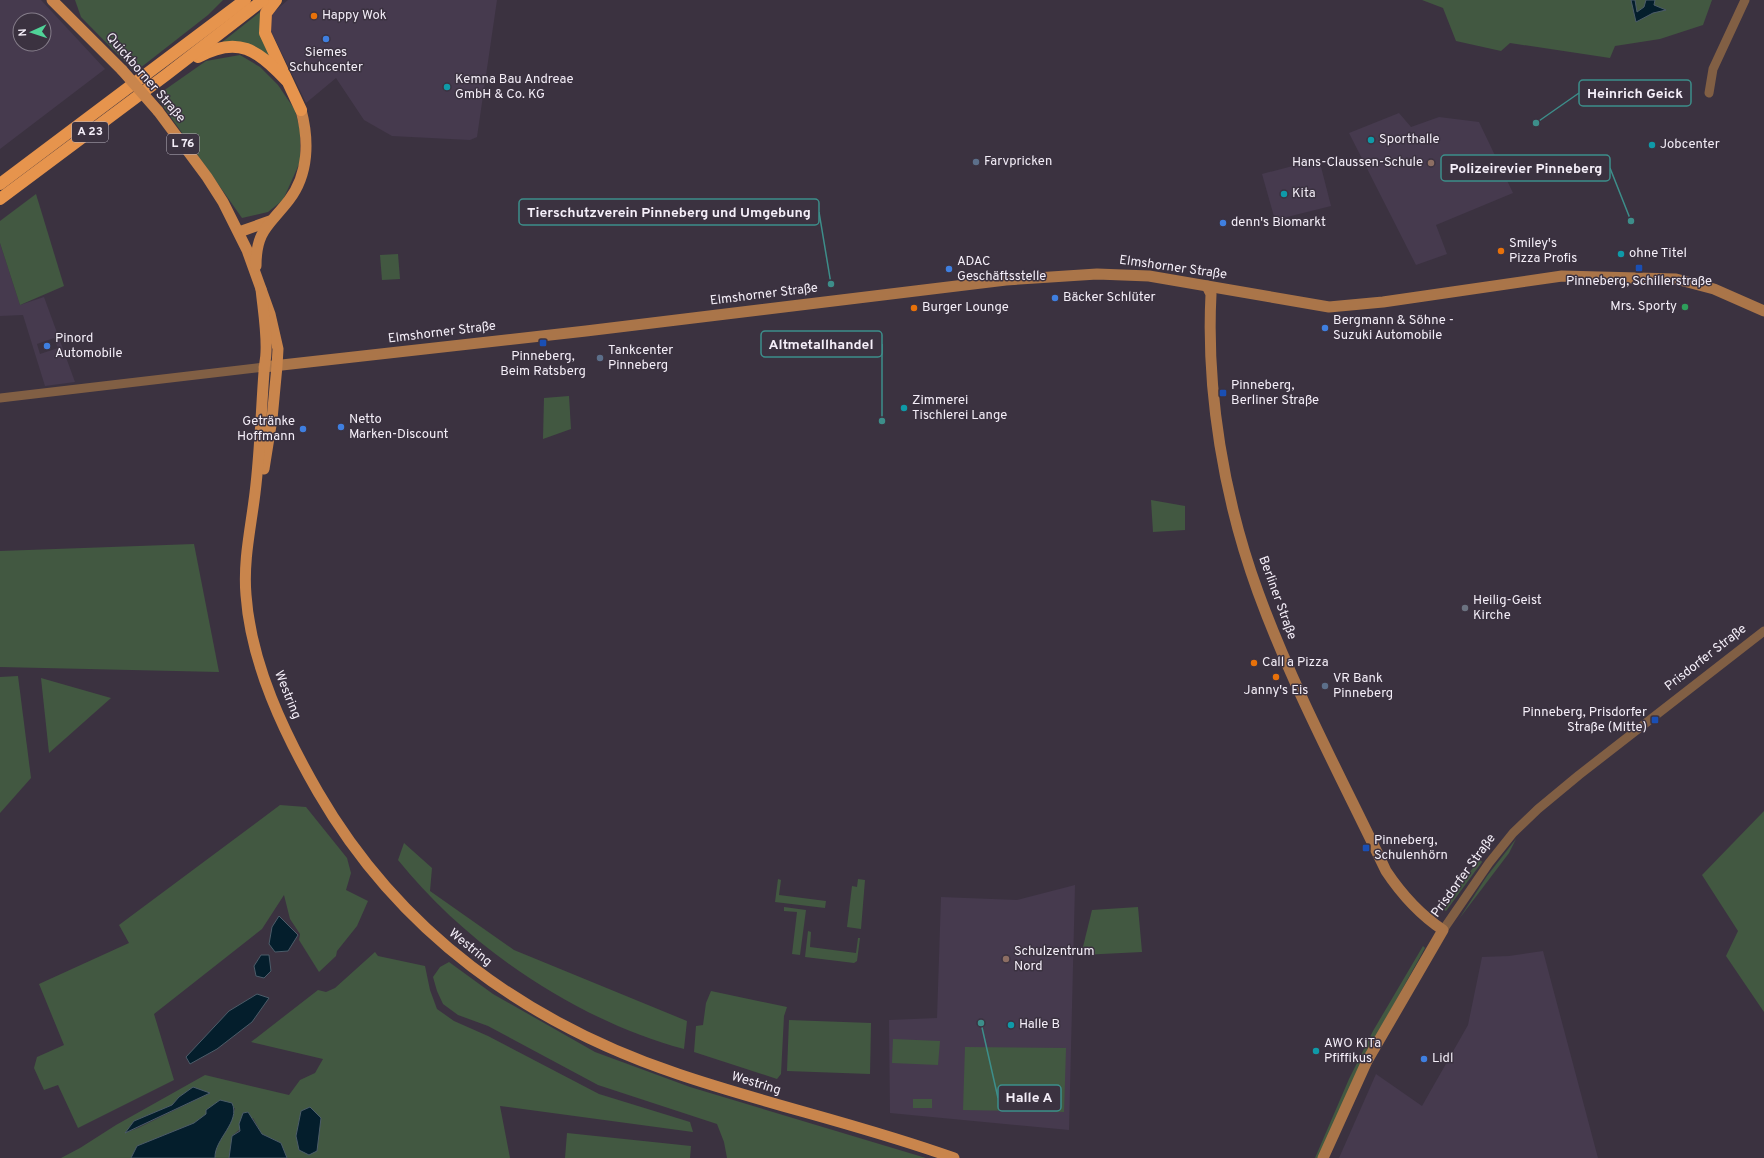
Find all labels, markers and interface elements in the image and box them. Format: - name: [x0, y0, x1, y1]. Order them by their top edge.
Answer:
- place label: Happy Wok: [322, 8, 387, 24]
- marker: Happy Wok: [309, 11, 319, 21]
- north arrow: [12, 12, 52, 52]
- text: N: [16, 28, 30, 37]
- street label: Quickborner Straße: [102, 30, 188, 126]
- marker: Siemes Schuhcenter: [321, 34, 331, 44]
- place label: Siemes Schuhcenter: [289, 45, 363, 76]
- place label: Kemna Bau Andreae GmbH & Co. KG: [455, 72, 574, 103]
- callout: Heinrich Geick: [1579, 80, 1691, 106]
- marker: Kemna Bau Andreae GmbH & Co. KG: [442, 82, 452, 92]
- text: Heinrich Geick: [1587, 86, 1683, 103]
- road number: A 23: [72, 122, 108, 142]
- place label: Sporthalle: [1379, 132, 1439, 148]
- road number: L 76: [167, 134, 199, 154]
- marker: Sporthalle: [1366, 135, 1376, 145]
- place label: Jobcenter: [1660, 137, 1720, 153]
- marker: Jobcenter: [1647, 140, 1657, 150]
- place label: Farvpricken: [984, 154, 1052, 170]
- place label: Hans-Claussen-Schule: [1292, 155, 1423, 171]
- callout: Polizeirevier Pinneberg: [1441, 155, 1610, 181]
- marker: Farvpricken: [971, 157, 981, 167]
- marker: Hans-Claussen-Schule: [1426, 158, 1436, 168]
- text: Polizeirevier Pinneberg: [1450, 161, 1602, 178]
- place label: Kita: [1292, 186, 1316, 202]
- marker: Kita: [1279, 189, 1289, 199]
- callout: Tierschutzverein Pinneberg und Umgebung: [519, 199, 819, 225]
- text: Tierschutzverein Pinneberg und Umgebung: [527, 205, 811, 222]
- place label: denn's Biomarkt: [1231, 215, 1326, 231]
- marker: denn's Biomarkt: [1218, 218, 1228, 228]
- place label: Smiley's Pizza Profis: [1509, 236, 1577, 267]
- marker: Smiley's Pizza Profis: [1496, 246, 1506, 256]
- place label: ohne Titel: [1629, 246, 1687, 262]
- marker: ohne Titel: [1616, 249, 1626, 259]
- street label: Elmshorner Straße: [1118, 253, 1228, 283]
- place label: ADAC Geschäftsstelle: [957, 254, 1046, 285]
- marker: Pinneberg, Schillerstraße: [1634, 263, 1644, 273]
- marker: ADAC Geschäftsstelle: [944, 264, 954, 274]
- place label: Pinneberg, Schillerstraße: [1566, 274, 1712, 290]
- street label: Elmshorner Straße: [709, 280, 819, 310]
- place label: Bäcker Schlüter: [1063, 290, 1156, 306]
- marker: Bäcker Schlüter: [1050, 293, 1060, 303]
- place label: Mrs. Sporty: [1610, 299, 1677, 315]
- place label: Burger Lounge: [922, 300, 1009, 316]
- marker: Mrs. Sporty: [1680, 302, 1690, 312]
- marker: Burger Lounge: [909, 303, 919, 313]
- place label: Bergmann & Söhne - Suzuki Automobile: [1333, 313, 1454, 344]
- street label: Elmshorner Straße: [387, 318, 497, 348]
- marker: Bergmann & Söhne - Suzuki Automobile: [1320, 323, 1330, 333]
- place label: Pinord Automobile: [55, 331, 123, 362]
- callout: Altmetallhandel: [761, 331, 882, 357]
- text: Altmetallhandel: [769, 337, 873, 354]
- marker: Pinneberg, Beim Ratsberg: [538, 338, 548, 348]
- marker: Pinord Automobile: [42, 341, 52, 351]
- place label: Tankcenter Pinneberg: [608, 343, 673, 374]
- place label: Pinneberg, Beim Ratsberg: [500, 349, 586, 380]
- marker: Tankcenter Pinneberg: [595, 353, 605, 363]
- place label: Pinneberg, Berliner Straße: [1231, 378, 1319, 409]
- marker: Pinneberg, Berliner Straße: [1218, 388, 1228, 398]
- place label: Zimmerei Tischlerei Lange: [912, 393, 1007, 424]
- marker: Zimmerei Tischlerei Lange: [899, 403, 909, 413]
- place label: Netto Marken-Discount: [349, 412, 449, 443]
- place label: Getränke Hoffmann: [237, 414, 295, 445]
- marker: Netto Marken-Discount: [336, 422, 346, 432]
- marker: Getränke Hoffmann: [298, 424, 308, 434]
- street label: Berliner Straße: [1254, 554, 1300, 642]
- place label: Heilig-Geist Kirche: [1473, 593, 1542, 624]
- marker: Heilig-Geist Kirche: [1460, 603, 1470, 613]
- street label: Prisdorfer Straße: [1662, 621, 1750, 695]
- place label: Call a Pizza: [1262, 655, 1328, 671]
- marker: Call a Pizza: [1249, 658, 1259, 668]
- street label: Westring: [270, 668, 304, 722]
- place label: VR Bank Pinneberg: [1333, 671, 1393, 702]
- marker: Janny's Eis: [1271, 672, 1281, 682]
- marker: VR Bank Pinneberg: [1320, 681, 1330, 691]
- place label: Janny's Eis: [1244, 683, 1308, 699]
- place label: Pinneberg, Prisdorfer Straße (Mitte): [1522, 705, 1647, 736]
- marker: Pinneberg, Prisdorfer Straße (Mitte): [1650, 715, 1660, 725]
- street label: Prisdorfer Straße: [1428, 831, 1500, 921]
- place label: Pinneberg, Schulenhörn: [1374, 833, 1448, 864]
- marker: Pinneberg, Schulenhörn: [1361, 843, 1371, 853]
- street label: Westring: [445, 926, 495, 970]
- place label: Schulzentrum Nord: [1014, 944, 1095, 975]
- marker: Schulzentrum Nord: [1001, 954, 1011, 964]
- place label: Halle B: [1019, 1017, 1060, 1033]
- marker: Halle B: [1006, 1020, 1016, 1030]
- place label: AWO KiTa Pfiffikus: [1324, 1036, 1381, 1067]
- marker: AWO KiTa Pfiffikus: [1311, 1046, 1321, 1056]
- place label: Lidl: [1432, 1051, 1453, 1067]
- marker: Lidl: [1419, 1054, 1429, 1064]
- street label: Westring: [729, 1069, 783, 1099]
- callout: Halle A: [998, 1085, 1061, 1111]
- text: Halle A: [1006, 1090, 1052, 1107]

